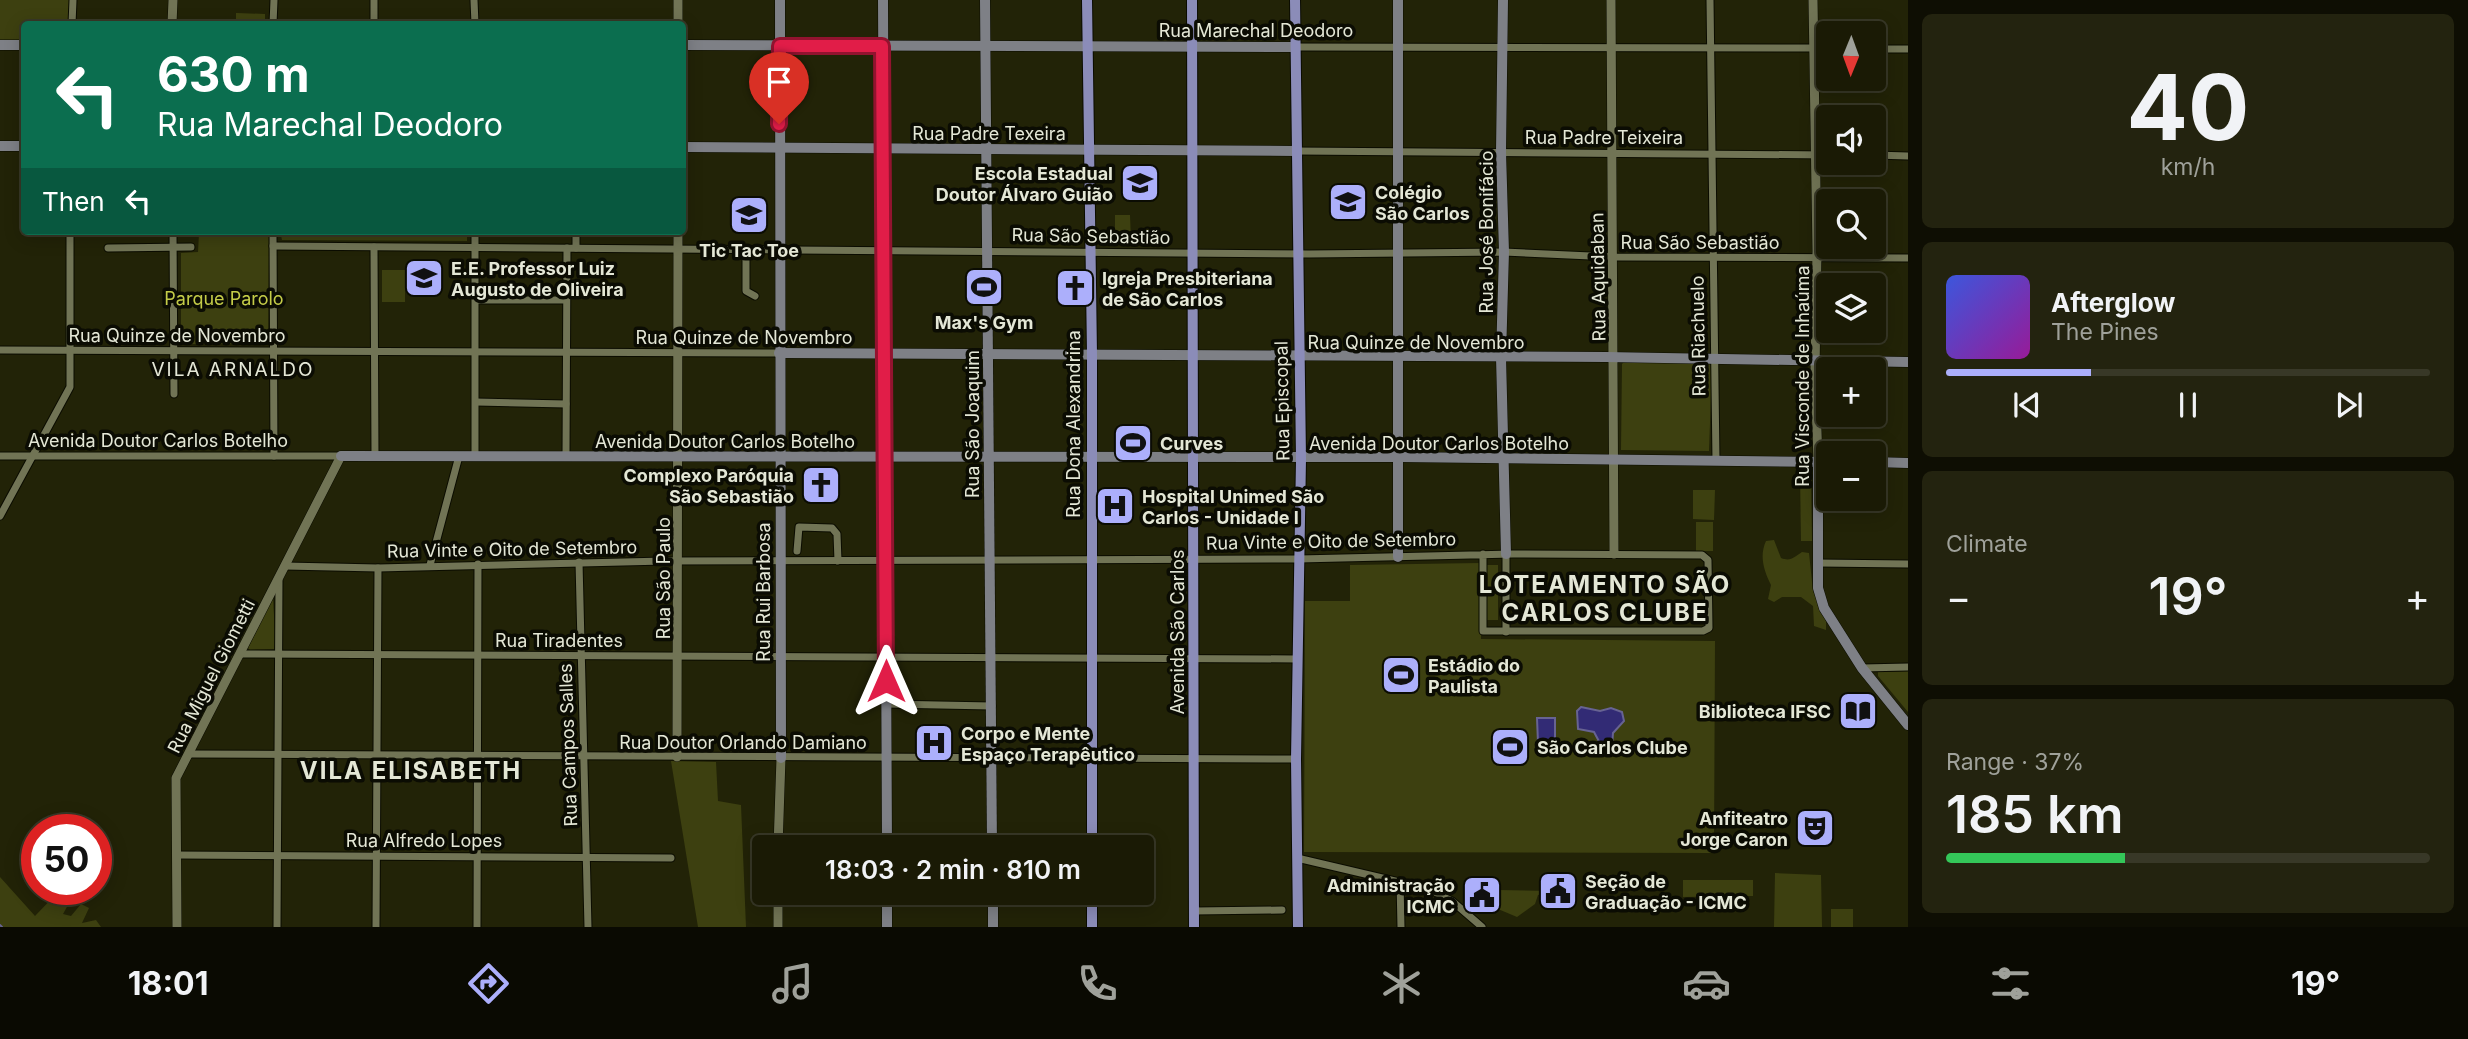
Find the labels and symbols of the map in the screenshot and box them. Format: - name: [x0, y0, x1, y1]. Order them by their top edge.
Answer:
- street label: Rua Marechal Deodoro: [1159, 20, 1353, 41]
- north arrow: [1816, 21, 1886, 91]
- pin: [749, 52, 809, 124]
- street label: Rua Padre Texeira: [912, 123, 1066, 144]
- street label: Rua Padre Teixeira: [1525, 127, 1683, 148]
- street label: Rua José Bonifácio: [1476, 150, 1497, 314]
- school or university icon: Escola Estadual Doutor Álvaro Guião: [1119, 162, 1161, 204]
- place label: Escola Estadual Doutor Álvaro Guião: [936, 163, 1113, 205]
- school or university icon: Colégio São Carlos: [1327, 181, 1369, 223]
- place label: Colégio São Carlos: [1375, 182, 1470, 224]
- school or university icon: Tic Tac Toe: [728, 194, 770, 236]
- street label: Rua Aquidaban: [1586, 212, 1610, 342]
- street label: Rua São Sebastião: [1011, 224, 1171, 248]
- street label: Rua São Sebastião: [1621, 232, 1779, 253]
- place label: Tic Tac Toe: [699, 240, 799, 261]
- school or university icon: E.E. Professor Luiz Augusto de Oliveira: [403, 257, 445, 299]
- place label: E.E. Professor Luiz Augusto de Oliveira: [451, 258, 624, 300]
- street label: Rua Visconde de Inhaúma: [1792, 265, 1813, 487]
- sports icon: Max's Gym: [963, 266, 1005, 308]
- church icon: Igreja Presbiteriana de São Carlos: [1054, 267, 1096, 309]
- place label: Igreja Presbiteriana de São Carlos: [1102, 268, 1273, 310]
- street label: Rua Riachuelo: [1686, 275, 1710, 397]
- park label: Parque Parolo: [164, 288, 284, 309]
- place label: Max's Gym: [935, 312, 1033, 333]
- street label: Rua Quinze de Novembro: [69, 325, 285, 346]
- street label: Rua Quinze de Novembro: [636, 327, 852, 348]
- street label: Rua Dona Alexandrina: [1063, 330, 1084, 518]
- street label: Rua Quinze de Novembro: [1308, 332, 1524, 353]
- street label: Rua Episcopal: [1270, 341, 1294, 461]
- street label: Rua São Joaquim: [962, 350, 983, 498]
- district label: VILA ARNALDO: [151, 358, 315, 381]
- sports icon: Curves: [1112, 422, 1154, 464]
- street label: Avenida Doutor Carlos Botelho: [28, 430, 288, 451]
- street label: Avenida Doutor Carlos Botelho: [595, 431, 855, 452]
- place label: Curves: [1160, 433, 1223, 454]
- street label: Avenida Doutor Carlos Botelho: [1309, 433, 1569, 454]
- church icon: Complexo Paróquia São Sebastião: [800, 464, 842, 506]
- place label: Complexo Paróquia São Sebastião: [624, 465, 794, 507]
- hospital icon: Hospital Unimed São Carlos - Unidade I: [1094, 485, 1136, 527]
- place label: Hospital Unimed São Carlos - Unidade I: [1142, 486, 1324, 528]
- street label: Rua São Paulo: [653, 517, 674, 639]
- street label: Rua Rui Barbosa: [753, 522, 774, 662]
- street label: Rua Vinte e Oito de Setembro: [1206, 528, 1456, 554]
- street label: Rua Vinte e Oito de Setembro: [387, 536, 637, 562]
- street label: Avenida São Carlos: [1167, 549, 1188, 715]
- district label: LOTEAMENTO SÃO CARLOS CLUBE: [1479, 569, 1731, 627]
- street label: Rua Miguel Giometti: [163, 595, 259, 757]
- street label: Rua Tiradentes: [495, 630, 623, 651]
- position arrow: [849, 644, 923, 718]
- sports icon: Estádio do Paulista: [1380, 654, 1422, 696]
- place label: Estádio do Paulista: [1428, 655, 1520, 697]
- street label: Rua Campos Salles: [555, 663, 581, 827]
- library icon: Biblioteca IFSC: [1837, 690, 1879, 732]
- place label: Biblioteca IFSC: [1699, 701, 1831, 722]
- hospital icon: Corpo e Mente Espaço Terapêutico: [913, 722, 955, 764]
- place label: Corpo e Mente Espaço Terapêutico: [961, 723, 1135, 765]
- sports icon: São Carlos Clube: [1489, 726, 1531, 768]
- street label: Rua Doutor Orlando Damiano: [619, 732, 867, 753]
- place label: São Carlos Clube: [1537, 737, 1688, 758]
- district label: VILA ELISABETH: [300, 756, 522, 785]
- theatre icon: Anfiteatro Jorge Caron: [1794, 807, 1836, 849]
- place label: Anfiteatro Jorge Caron: [1680, 808, 1788, 850]
- speed limit sign: 50: [21, 814, 112, 905]
- street label: Rua Alfredo Lopes: [346, 830, 502, 851]
- public building icon: Seção de Graduação - ICMC: [1537, 870, 1579, 912]
- place label: Seção de Graduação - ICMC: [1585, 871, 1747, 913]
- public building icon: Administração ICMC: [1461, 874, 1503, 916]
- place label: Administração ICMC: [1327, 875, 1455, 917]

